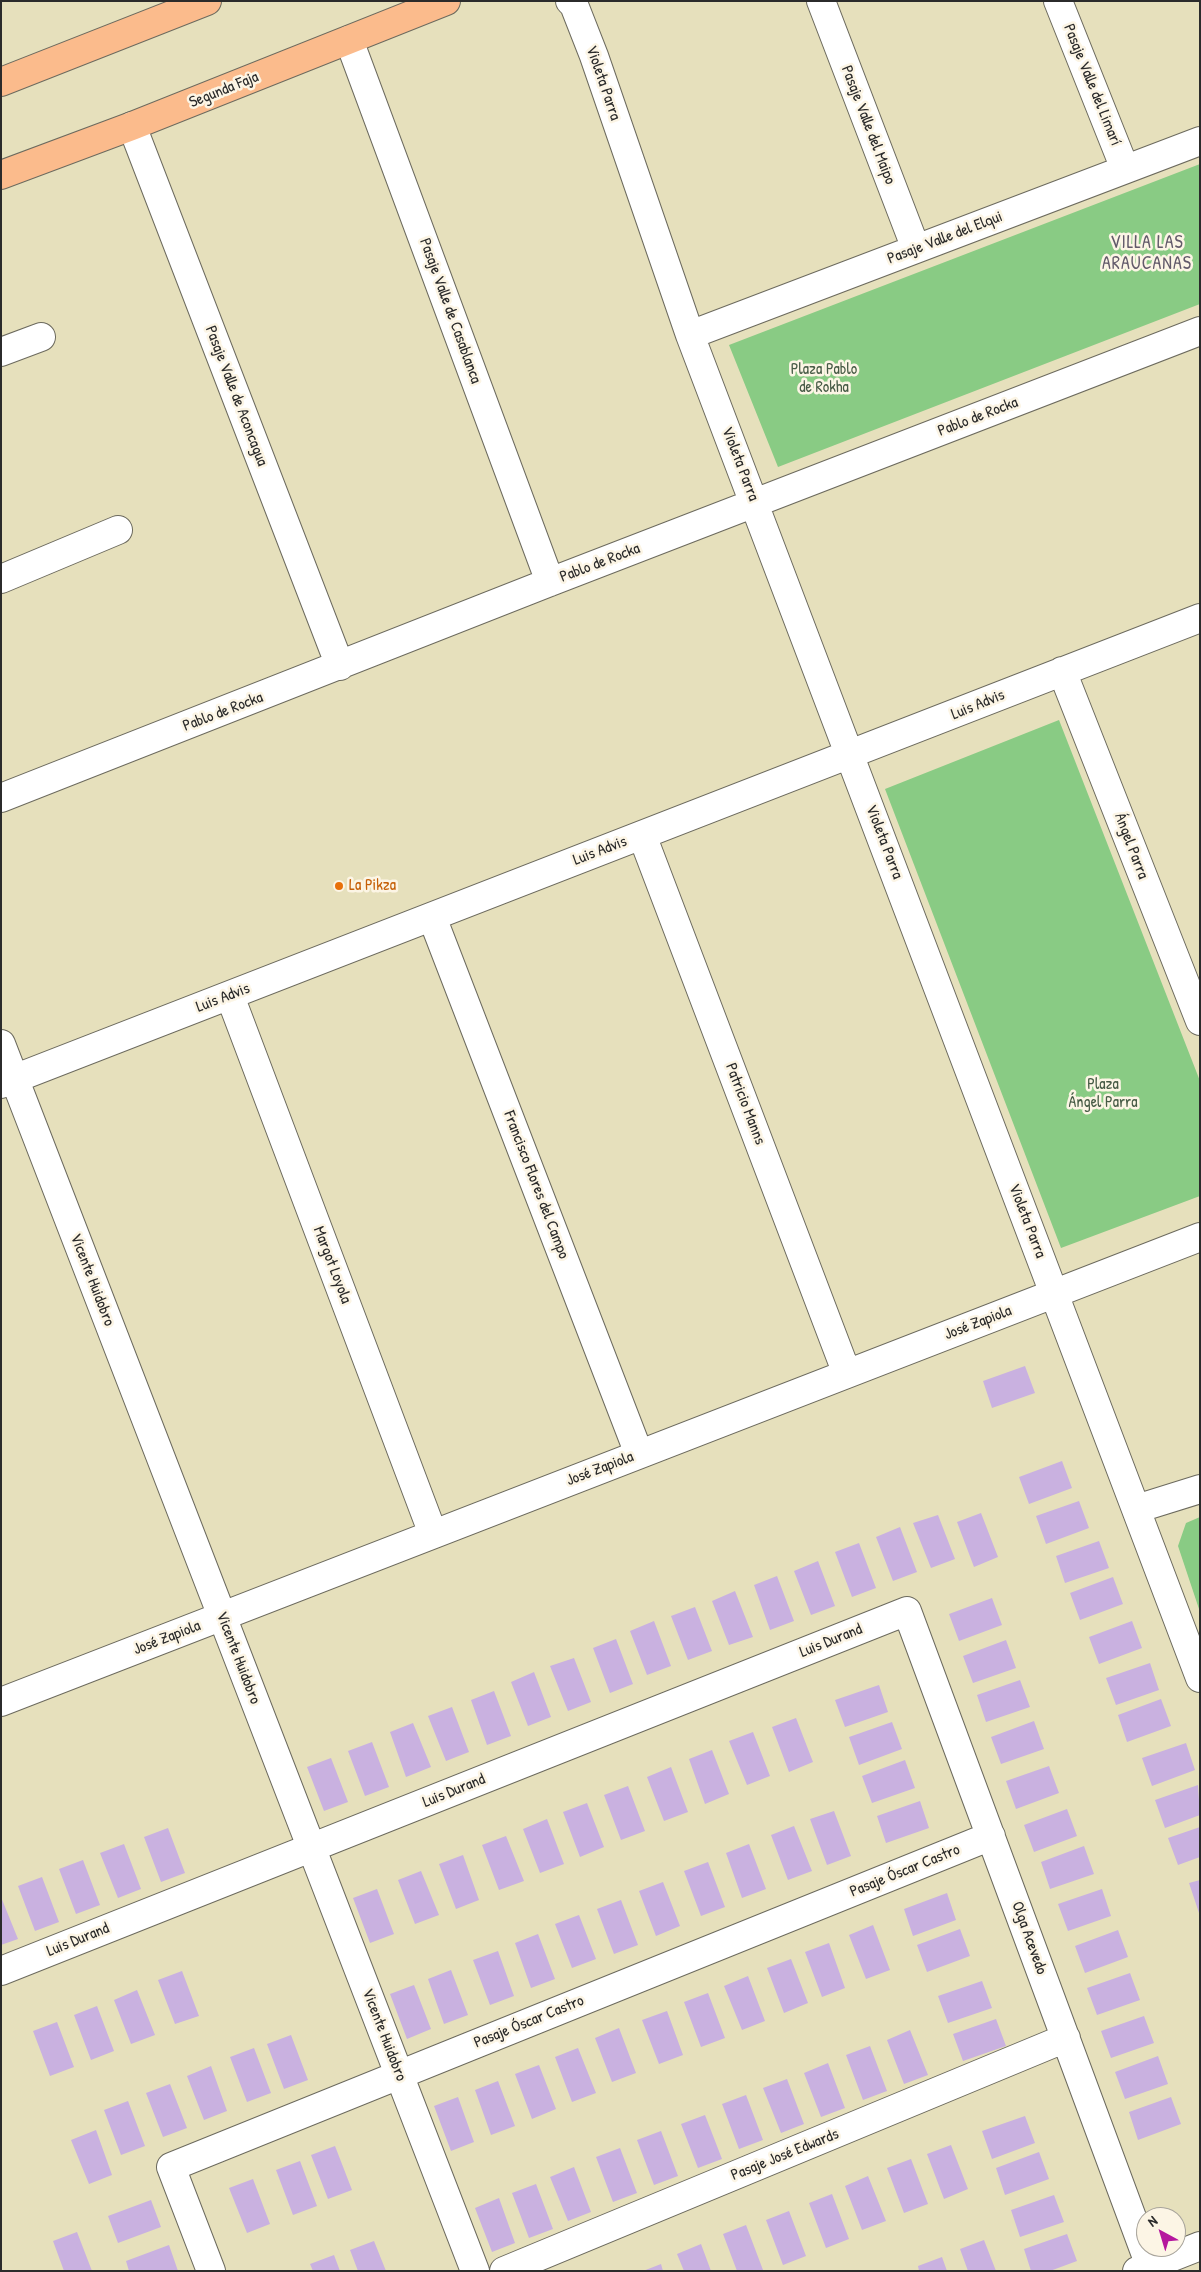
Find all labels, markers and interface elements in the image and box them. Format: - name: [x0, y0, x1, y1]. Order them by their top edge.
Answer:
- street label: Pasaje Valle del Limarí: [1059, 21, 1125, 149]
- street label: Violeta Parra: [581, 43, 625, 123]
- street label: Pasaje Valle del Maipo: [837, 63, 899, 187]
- street label: Segunda Faja: [187, 67, 261, 113]
- street label: Pasaje Valle del Elqui: [885, 207, 1005, 269]
- district label: VILLA LAS ARAUCANAS: [1101, 232, 1193, 274]
- street label: Pasaje Valle de Casablanca: [415, 236, 485, 386]
- street label: Pasaje Valle de Aconcagua: [200, 323, 272, 469]
- park label: Plaza Pablo de Rokha: [791, 360, 857, 398]
- street label: Pablo de Rocka: [935, 393, 1021, 441]
- street label: Violeta Parra: [717, 424, 763, 504]
- street label: Pablo de Rocka: [557, 539, 643, 587]
- street label: Luis Advis: [948, 686, 1008, 724]
- street label: Pablo de Rocka: [180, 688, 266, 736]
- street label: Violeta Parra: [861, 802, 907, 882]
- street label: Ángel Parra: [1110, 810, 1152, 882]
- street label: Luis Advis: [570, 832, 630, 870]
- place label: La Pikza: [349, 876, 396, 896]
- marker: La Pikza: [333, 880, 345, 892]
- street label: Luis Advis: [193, 979, 253, 1017]
- street label: Patricio Manns: [721, 1061, 769, 1147]
- park label: Plaza Ángel Parra: [1068, 1075, 1138, 1113]
- street label: Francisco Flores del Campo: [499, 1108, 573, 1262]
- street label: Violeta Parra: [1004, 1181, 1050, 1261]
- street label: Margot Loyola: [309, 1224, 355, 1306]
- street label: Vicente Huidobro: [66, 1231, 118, 1329]
- street label: José Zapiola: [942, 1301, 1014, 1345]
- street label: José Zapiola: [564, 1447, 636, 1491]
- street label: Vicente Huidobro: [212, 1609, 264, 1707]
- street label: José Zapiola: [131, 1616, 203, 1660]
- street label: Luis Durand: [797, 1620, 865, 1662]
- street label: Luis Durand: [420, 1770, 488, 1812]
- street label: Pasaje Óscar Castro: [847, 1840, 963, 1902]
- street label: Olga Acevedo: [1007, 1899, 1051, 1977]
- street label: Luis Durand: [44, 1919, 112, 1961]
- street label: Vicente Huidobro: [358, 1986, 410, 2084]
- street label: Pasaje Óscar Castro: [471, 1991, 587, 2053]
- street label: Pasaje José Edwards: [728, 2125, 842, 2185]
- north arrow: [1136, 2207, 1186, 2257]
- text: N: [1143, 2211, 1161, 2230]

